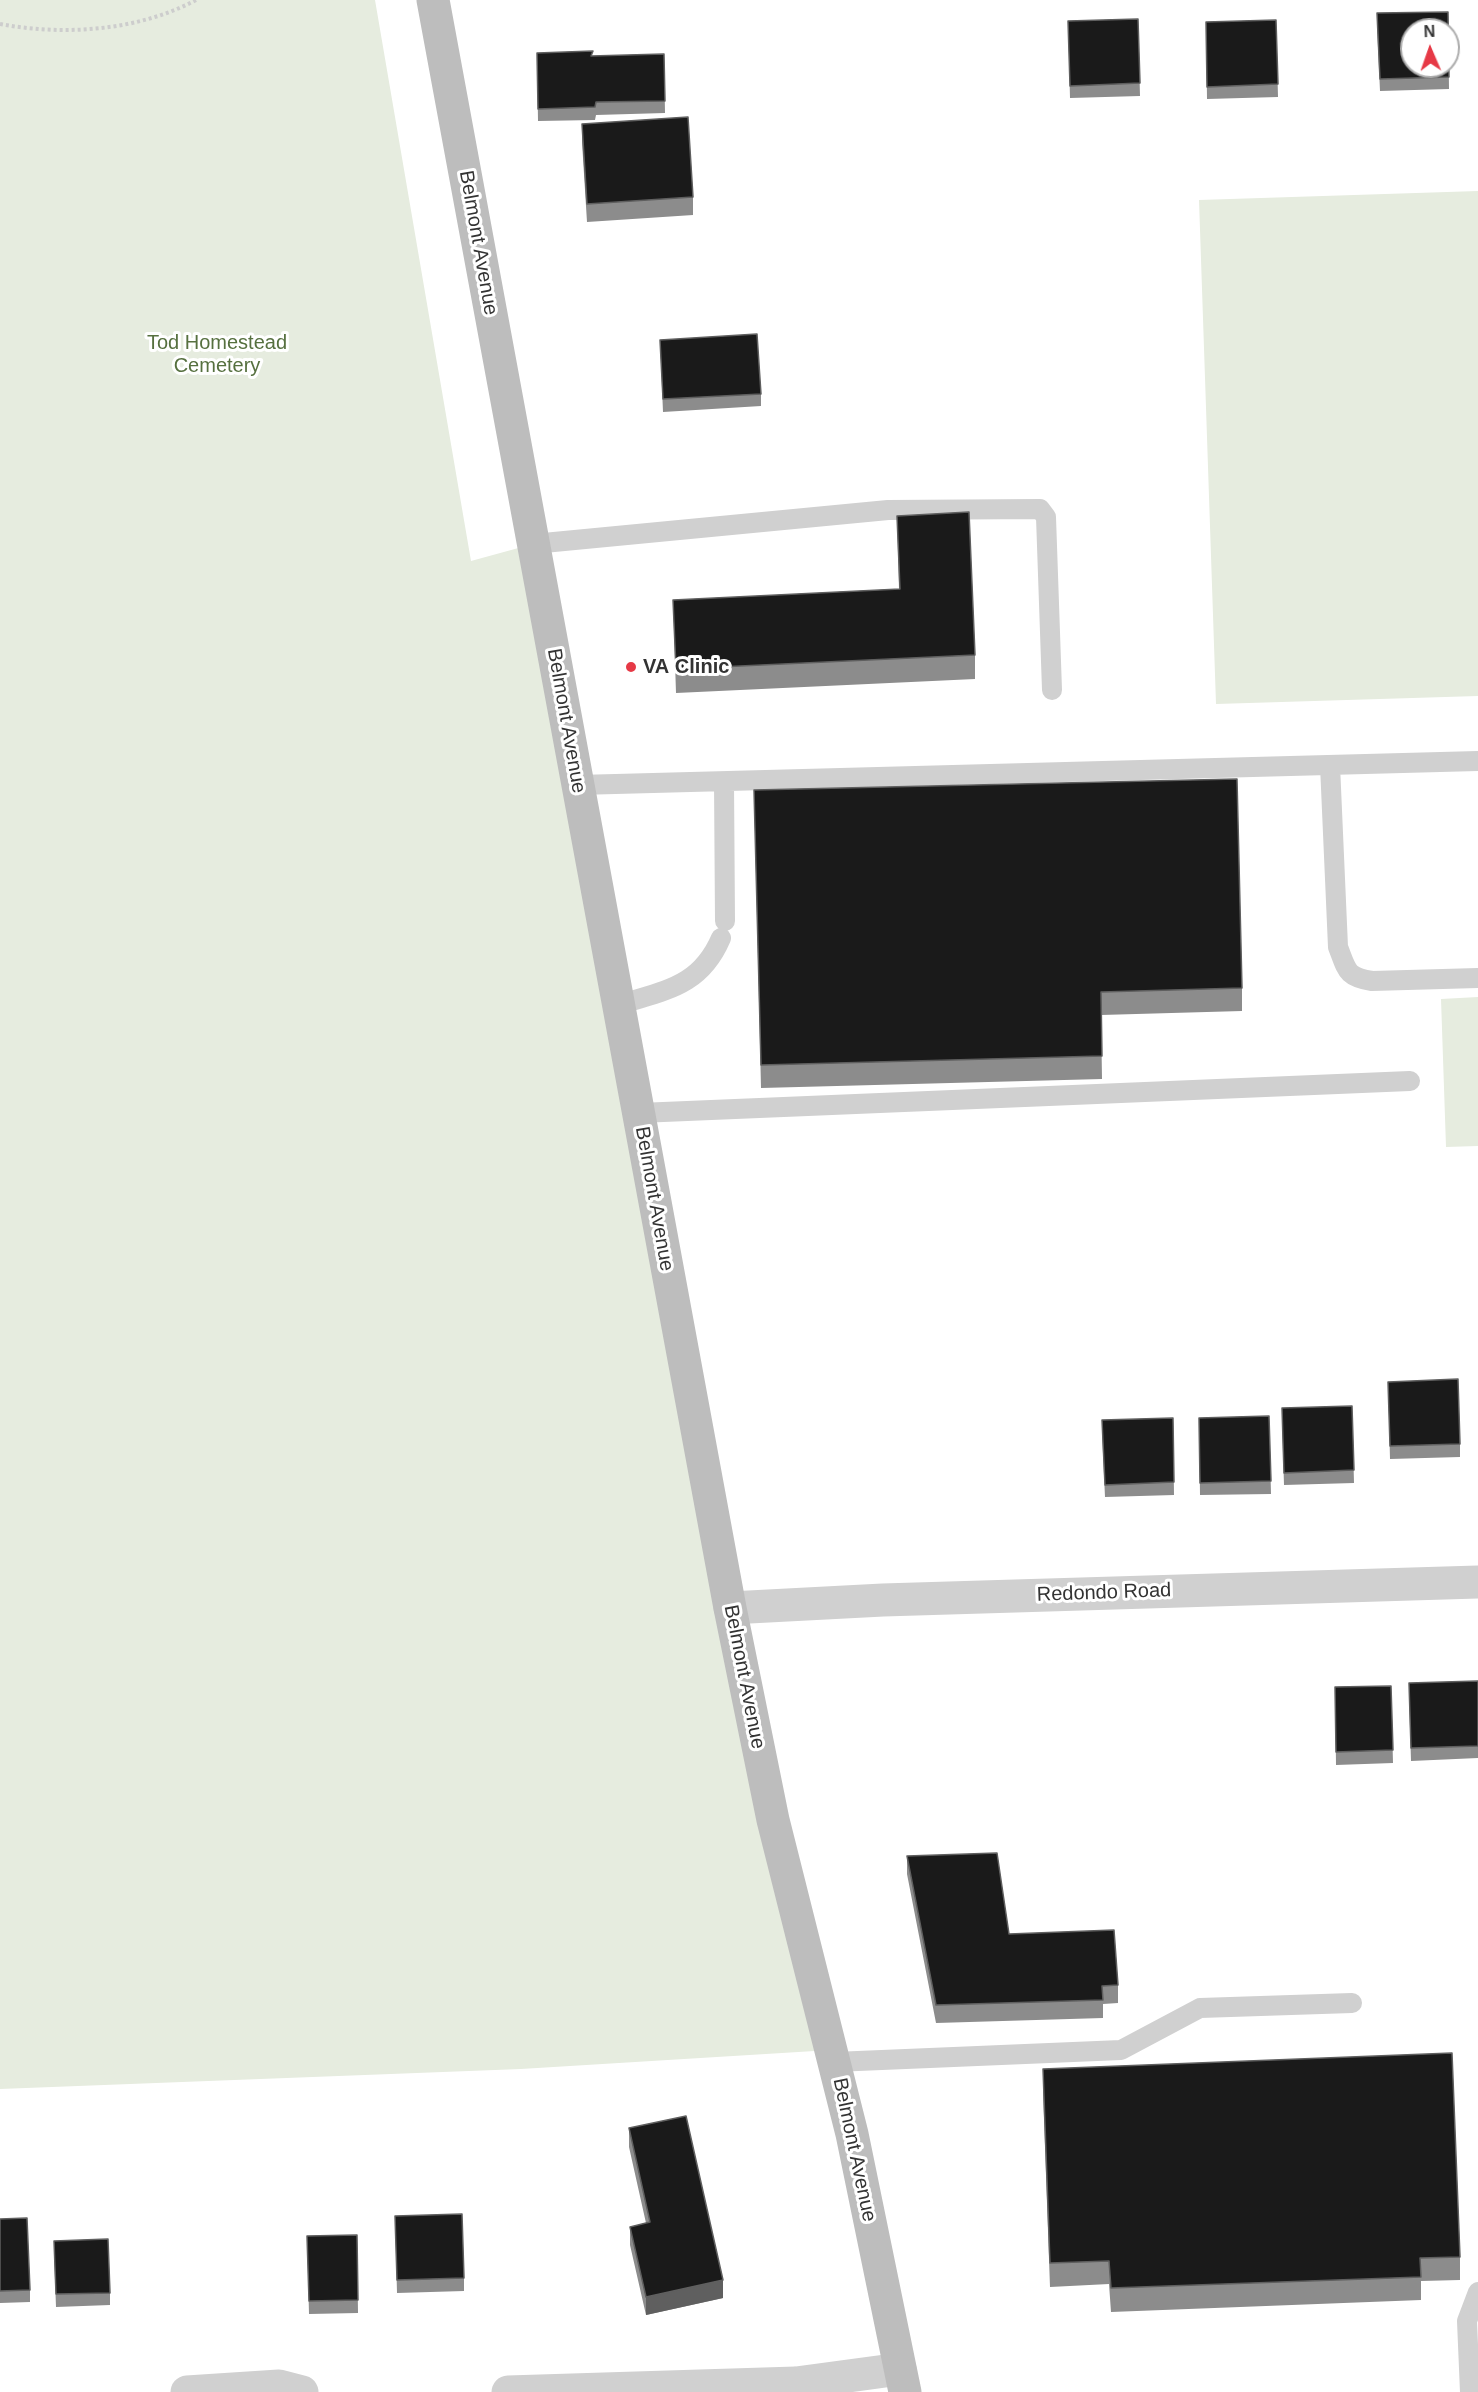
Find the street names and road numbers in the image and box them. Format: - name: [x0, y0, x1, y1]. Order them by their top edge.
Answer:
- street label: Belmont Avenue: [453, 169, 503, 317]
- street label: Belmont Avenue: [541, 647, 591, 795]
- street label: Belmont Avenue: [629, 1125, 679, 1273]
- street label: Redondo Road: [1036, 1579, 1172, 1607]
- street label: Belmont Avenue: [718, 1603, 770, 1751]
- street label: Belmont Avenue: [827, 2076, 881, 2224]

